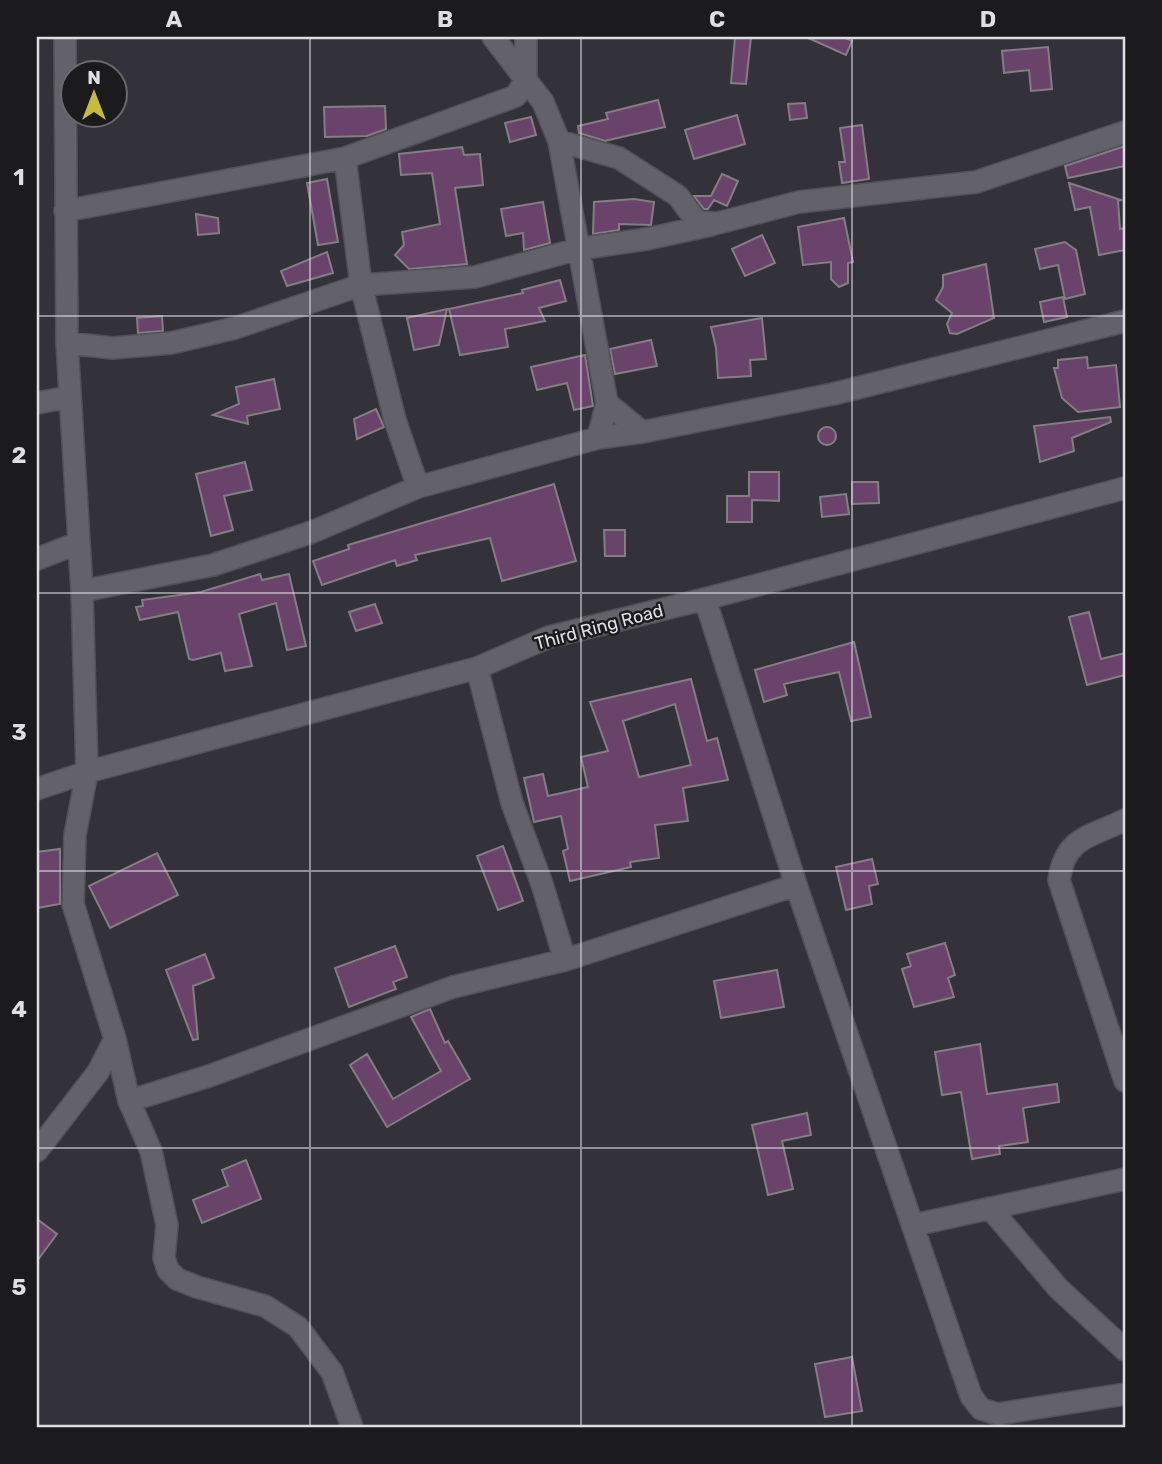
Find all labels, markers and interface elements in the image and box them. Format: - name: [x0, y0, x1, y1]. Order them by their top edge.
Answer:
- text: A: [166, 5, 183, 33]
- text: B: [437, 5, 453, 33]
- text: C: [709, 5, 725, 33]
- text: D: [980, 5, 996, 33]
- north arrow: [60, 60, 130, 130]
- text: N: [87, 66, 101, 89]
- text: 1: [13, 163, 25, 191]
- text: 2: [12, 441, 26, 469]
- street label: Third Ring Road: [532, 599, 666, 655]
- text: 3: [11, 718, 27, 746]
- text: 4: [11, 995, 27, 1023]
- text: 5: [12, 1273, 27, 1301]

